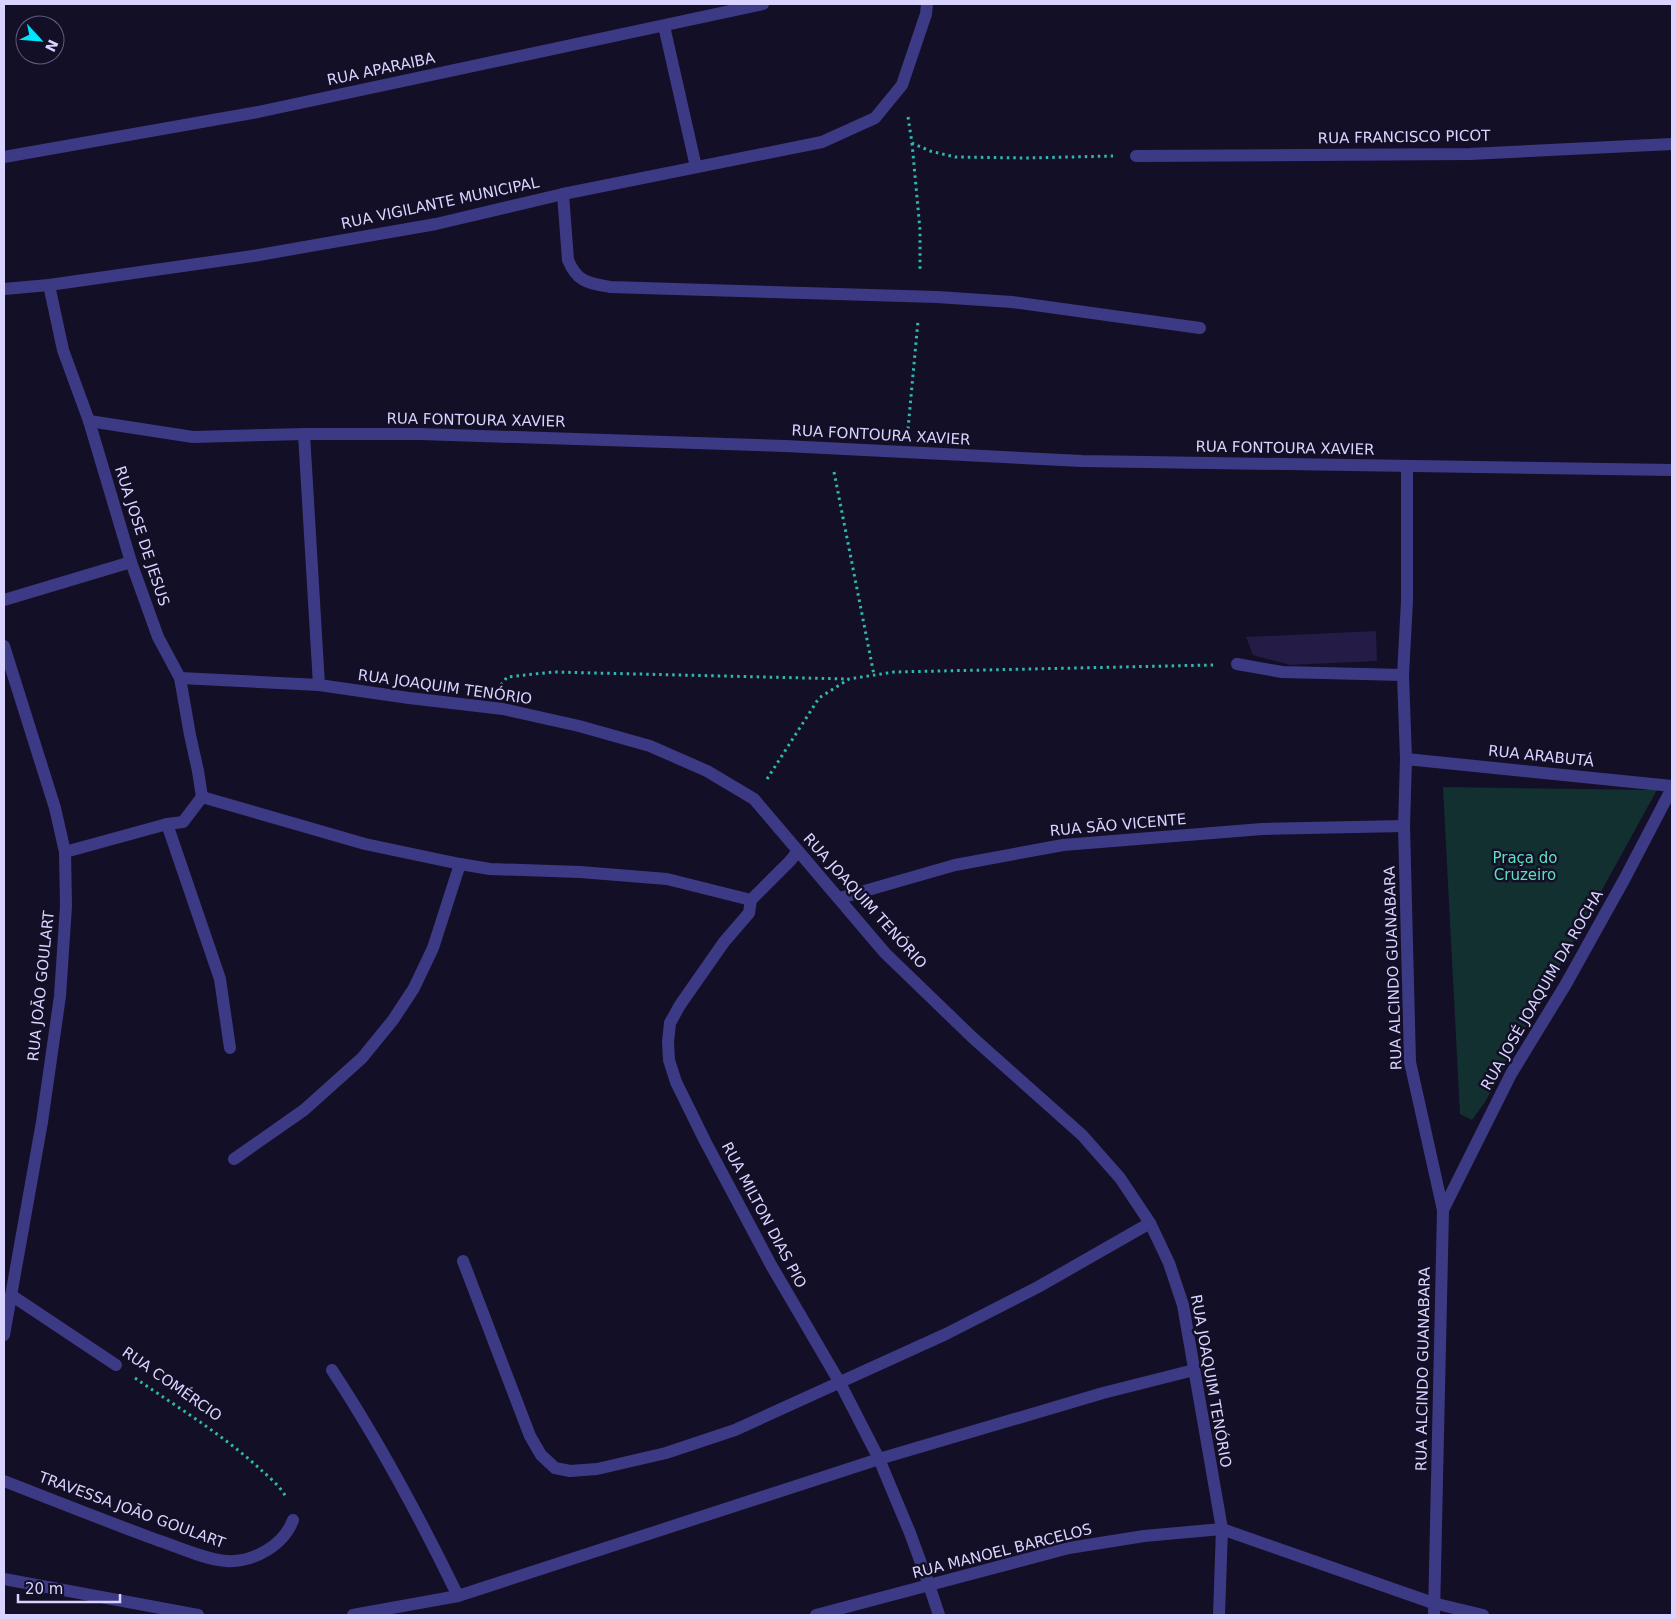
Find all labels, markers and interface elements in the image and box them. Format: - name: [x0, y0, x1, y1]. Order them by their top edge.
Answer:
- north arrow: [15, 15, 65, 65]
- text: N: [42, 37, 61, 54]
- street label: RUA APARAIBA: [325, 49, 437, 89]
- street label: RUA FRANCISCO PICOT: [1317, 126, 1491, 148]
- street label: RUA VIGILANTE MUNICIPAL: [339, 173, 541, 233]
- street label: RUA FONTOURA XAVIER: [386, 409, 566, 431]
- street label: RUA FONTOURA XAVIER: [791, 421, 971, 449]
- street label: RUA FONTOURA XAVIER: [1195, 437, 1375, 459]
- street label: RUA JOSE DE JESUS: [111, 464, 173, 608]
- street label: RUA JOAQUIM TENÓRIO: [357, 665, 533, 708]
- street label: RUA ARABUTÁ: [1487, 740, 1596, 771]
- street label: RUA SĀO VICENTE: [1049, 810, 1187, 840]
- street label: RUA JOAQUIM TENÓRIO: [800, 829, 931, 972]
- park label: Praça do Cruzeiro: [1492, 849, 1558, 884]
- street label: RUA ALCINDO GUANABARA: [1380, 865, 1406, 1070]
- street label: RUA JOSÉ JOAQUIM DA ROCHA: [1476, 886, 1607, 1093]
- street label: RUA JOĀO GOULART: [24, 909, 58, 1062]
- street label: RUA MILTON DIAS PIO: [718, 1139, 810, 1291]
- street label: RUA ALCINDO GUANABARA: [1412, 1266, 1434, 1471]
- street label: RUA JOAQUIM TENÓRIO: [1187, 1293, 1236, 1469]
- street label: RUA COMÉRCIO: [119, 1342, 226, 1425]
- street label: TRAVESSA JOĀO GOULART: [35, 1468, 228, 1552]
- street label: RUA MANOEL BARCELOS: [910, 1520, 1094, 1582]
- scale bar: [18, 1572, 120, 1604]
- text: 20 m: [25, 1580, 63, 1598]

